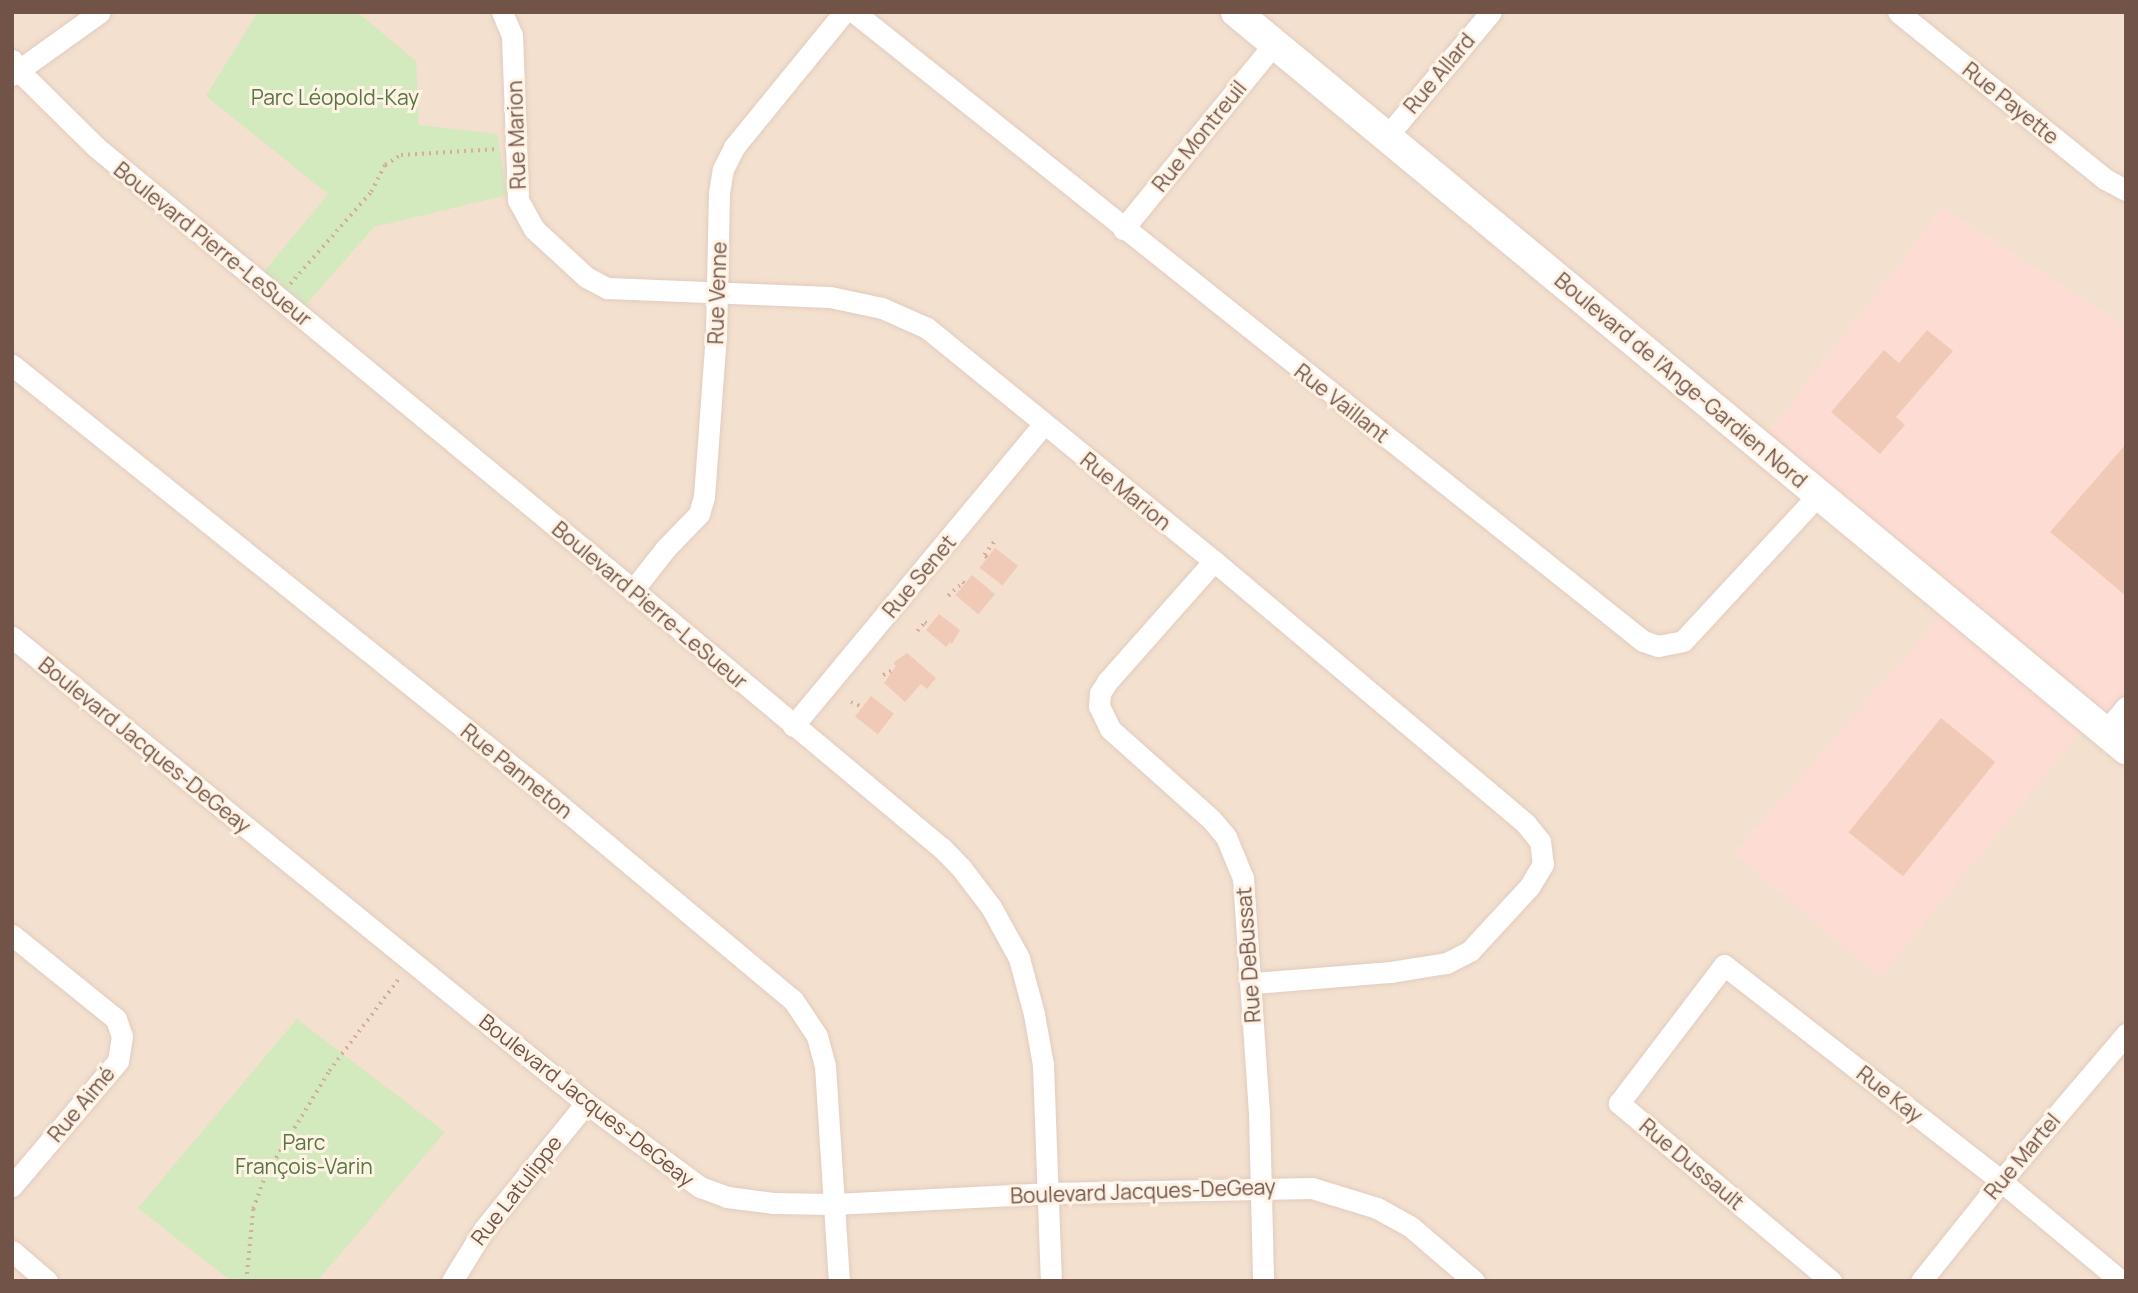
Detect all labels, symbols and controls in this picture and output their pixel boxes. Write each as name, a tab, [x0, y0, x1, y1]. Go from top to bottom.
street label: Rue Allard	[1398, 28, 1480, 118]
street label: Rue Payette	[1958, 57, 2064, 149]
street label: Rue Montreuil	[1147, 76, 1251, 196]
street label: Rue Marion	[502, 80, 530, 190]
park label: Parc Léopold-Kay	[251, 84, 419, 110]
street label: Boulevard Pierre-LeSueur	[109, 157, 317, 331]
street label: Rue Venne	[703, 241, 731, 345]
street label: Boulevard de l'Ange-Gardien Nord	[1550, 267, 1812, 493]
street label: Rue Vaillant	[1290, 358, 1394, 448]
street label: Rue Marion	[1076, 447, 1176, 535]
street label: Boulevard Pierre-LeSueur	[547, 516, 753, 694]
street label: Rue Senet	[877, 530, 961, 622]
street label: Boulevard Jacques-DeGeay	[34, 652, 256, 838]
street label: Rue Panneton	[456, 718, 578, 824]
street label: Rue DeBussat	[1231, 886, 1265, 1024]
street label: Boulevard Jacques-DeGeay	[475, 1008, 699, 1192]
street label: Rue Kay	[1852, 1060, 1928, 1128]
street label: Rue Aimé	[42, 1061, 120, 1147]
street label: Rue Martel	[1979, 1108, 2065, 1204]
street label: Rue Dussault	[1635, 1113, 1749, 1215]
park label: Parc François-Varin	[235, 1129, 373, 1179]
street label: Rue Latulippe	[465, 1130, 567, 1250]
street label: Boulevard Jacques-DeGeay	[1010, 1174, 1276, 1208]

